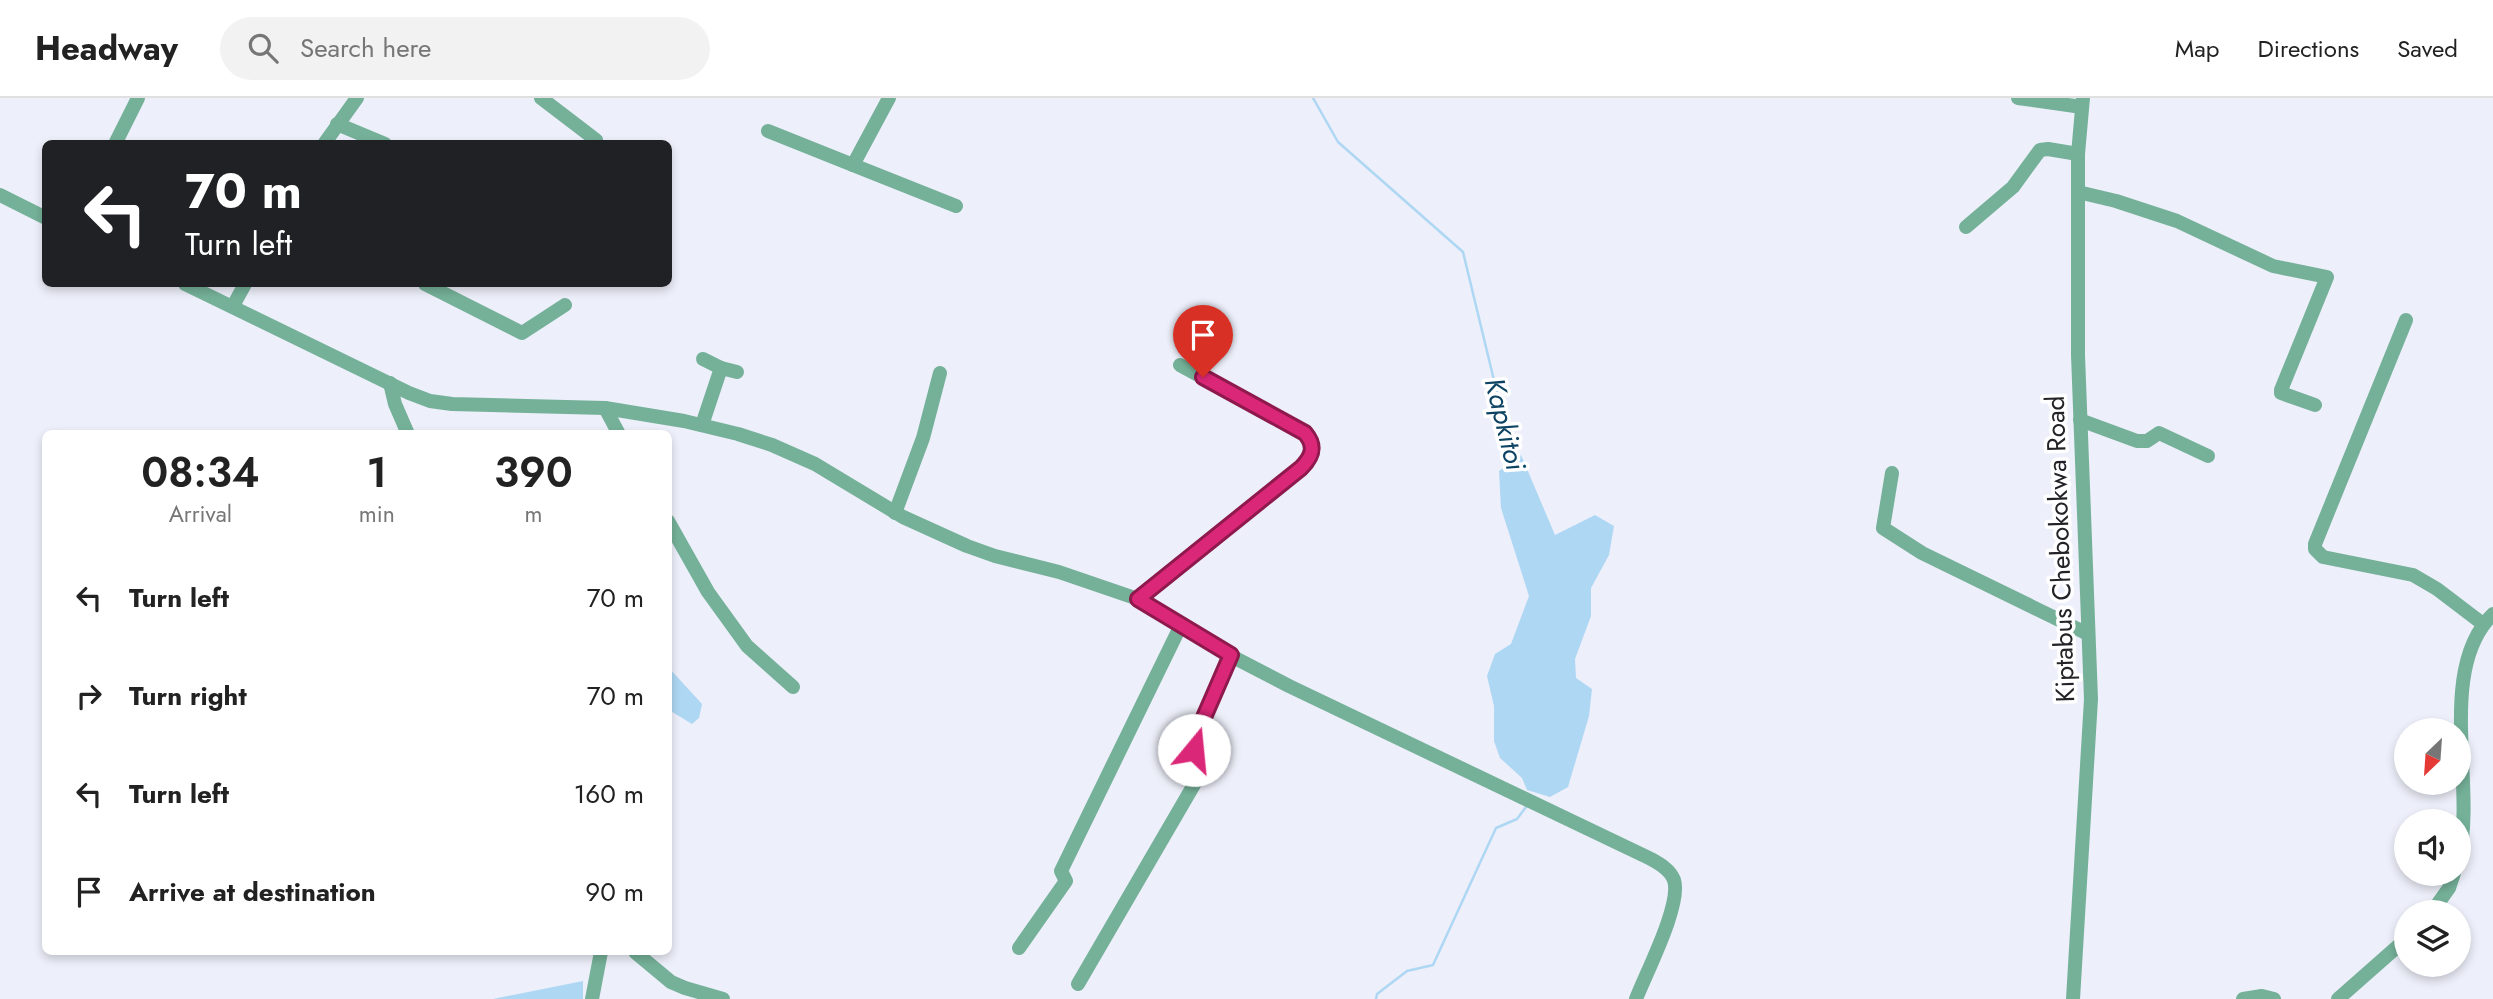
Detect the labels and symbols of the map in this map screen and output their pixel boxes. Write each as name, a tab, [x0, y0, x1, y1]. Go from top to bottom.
pin	[1173, 305, 1233, 377]
water label: Kapkitoi	[1474, 374, 1536, 475]
street label: Kiptabus Chebokokwa Road	[2036, 395, 2084, 703]
position arrow	[1157, 713, 1231, 787]
north arrow	[2394, 718, 2471, 794]

